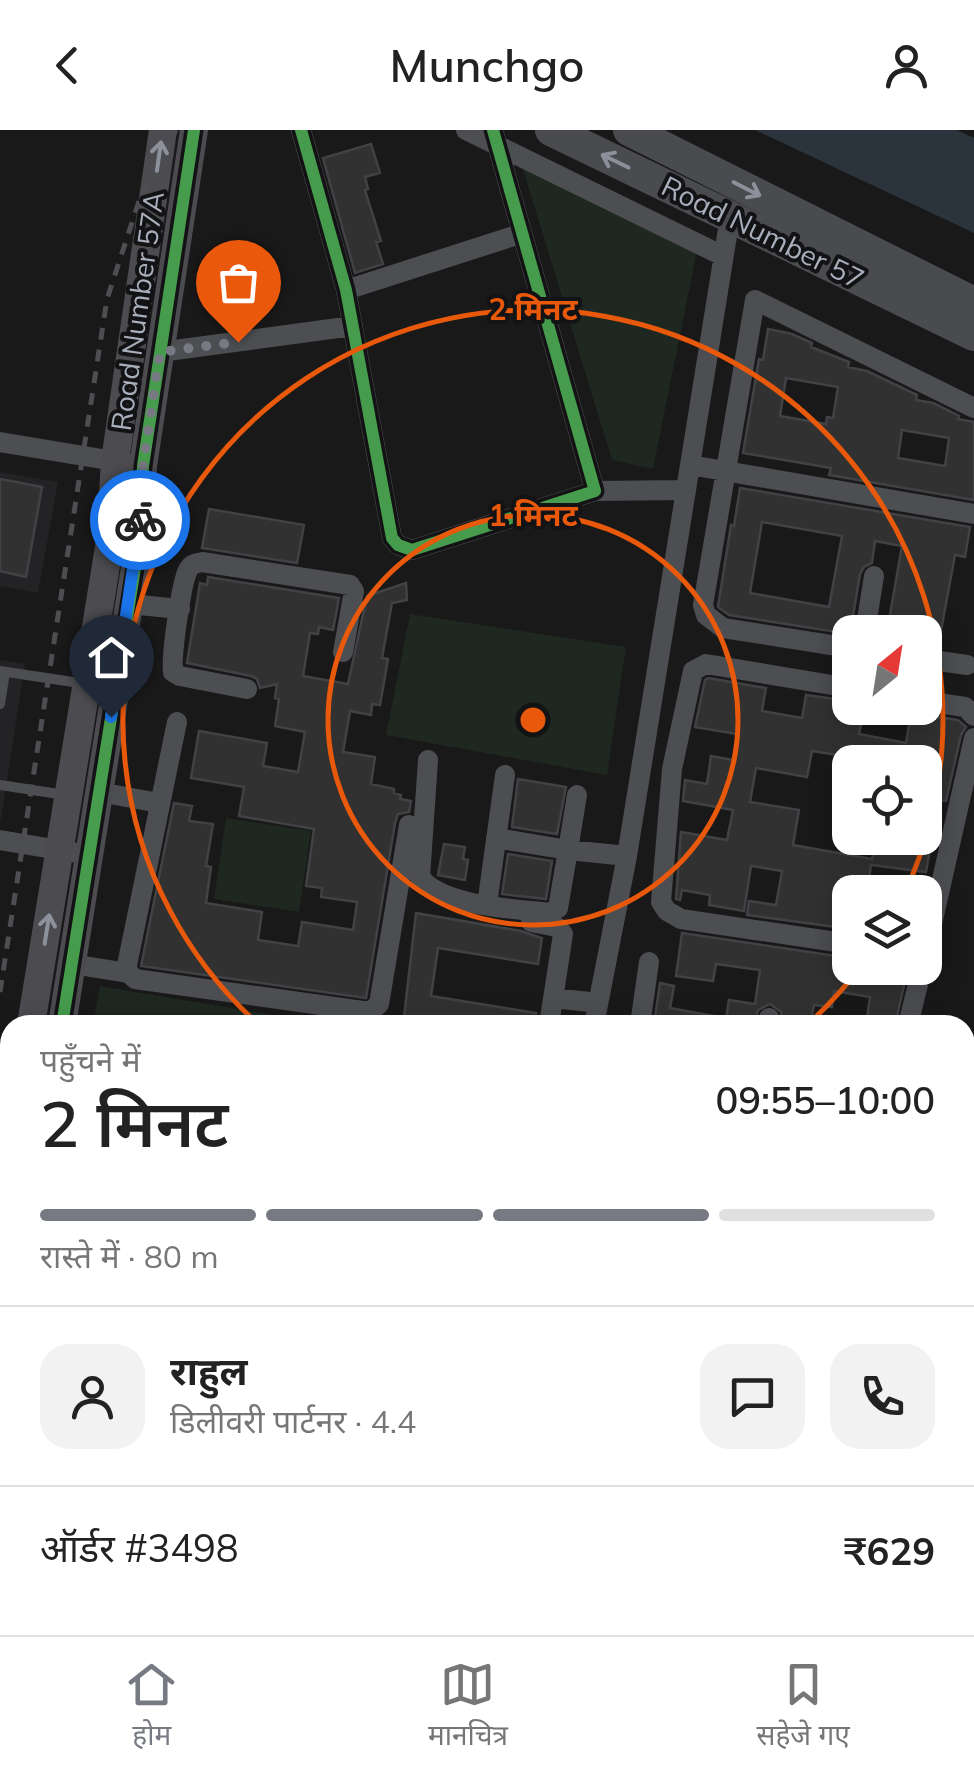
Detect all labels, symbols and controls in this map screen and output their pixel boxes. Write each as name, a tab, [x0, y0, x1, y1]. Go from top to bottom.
text: Munchgo	[390, 37, 584, 93]
icon: back	[40, 38, 95, 93]
icon: person	[879, 38, 934, 93]
one-way arrow	[151, 141, 169, 173]
one-way arrow	[601, 151, 630, 170]
street label: Road Number 57	[656, 168, 870, 296]
one-way arrow	[732, 180, 762, 199]
street label: Road Number 57A	[103, 189, 171, 433]
pin	[196, 240, 281, 343]
icon: bag	[211, 255, 266, 310]
text: 2 मिनट	[488, 290, 578, 328]
courier	[90, 470, 190, 570]
icon: bike	[113, 493, 168, 548]
text: 1 मिनट	[488, 496, 578, 534]
pin	[69, 615, 154, 718]
north arrow	[832, 615, 942, 725]
map controls	[832, 615, 942, 985]
icon: home	[84, 630, 139, 685]
centre of rings	[515, 702, 551, 738]
button: locate	[832, 745, 942, 855]
button: layers	[832, 875, 942, 985]
one-way arrow	[38, 913, 57, 945]
text: पहुँचने में	[40, 1040, 141, 1080]
text: 09:55–10:00	[715, 1076, 935, 1124]
text: 2 मिनट	[40, 1082, 228, 1163]
text: रास्ते में · 80 m	[40, 1236, 219, 1276]
button: person	[40, 1344, 145, 1449]
button: chat	[700, 1344, 805, 1449]
button: phone	[830, 1344, 935, 1449]
text: राहुल	[170, 1347, 247, 1395]
text: डिलीवरी पार्टनर · 4.4	[170, 1401, 416, 1441]
text: ऑर्डर #3498	[40, 1524, 239, 1572]
text: ₹629	[844, 1527, 935, 1575]
tab: होम	[124, 1657, 179, 1756]
tab: मानचित्र	[428, 1657, 508, 1756]
tab: सहेजे गए	[757, 1657, 850, 1756]

